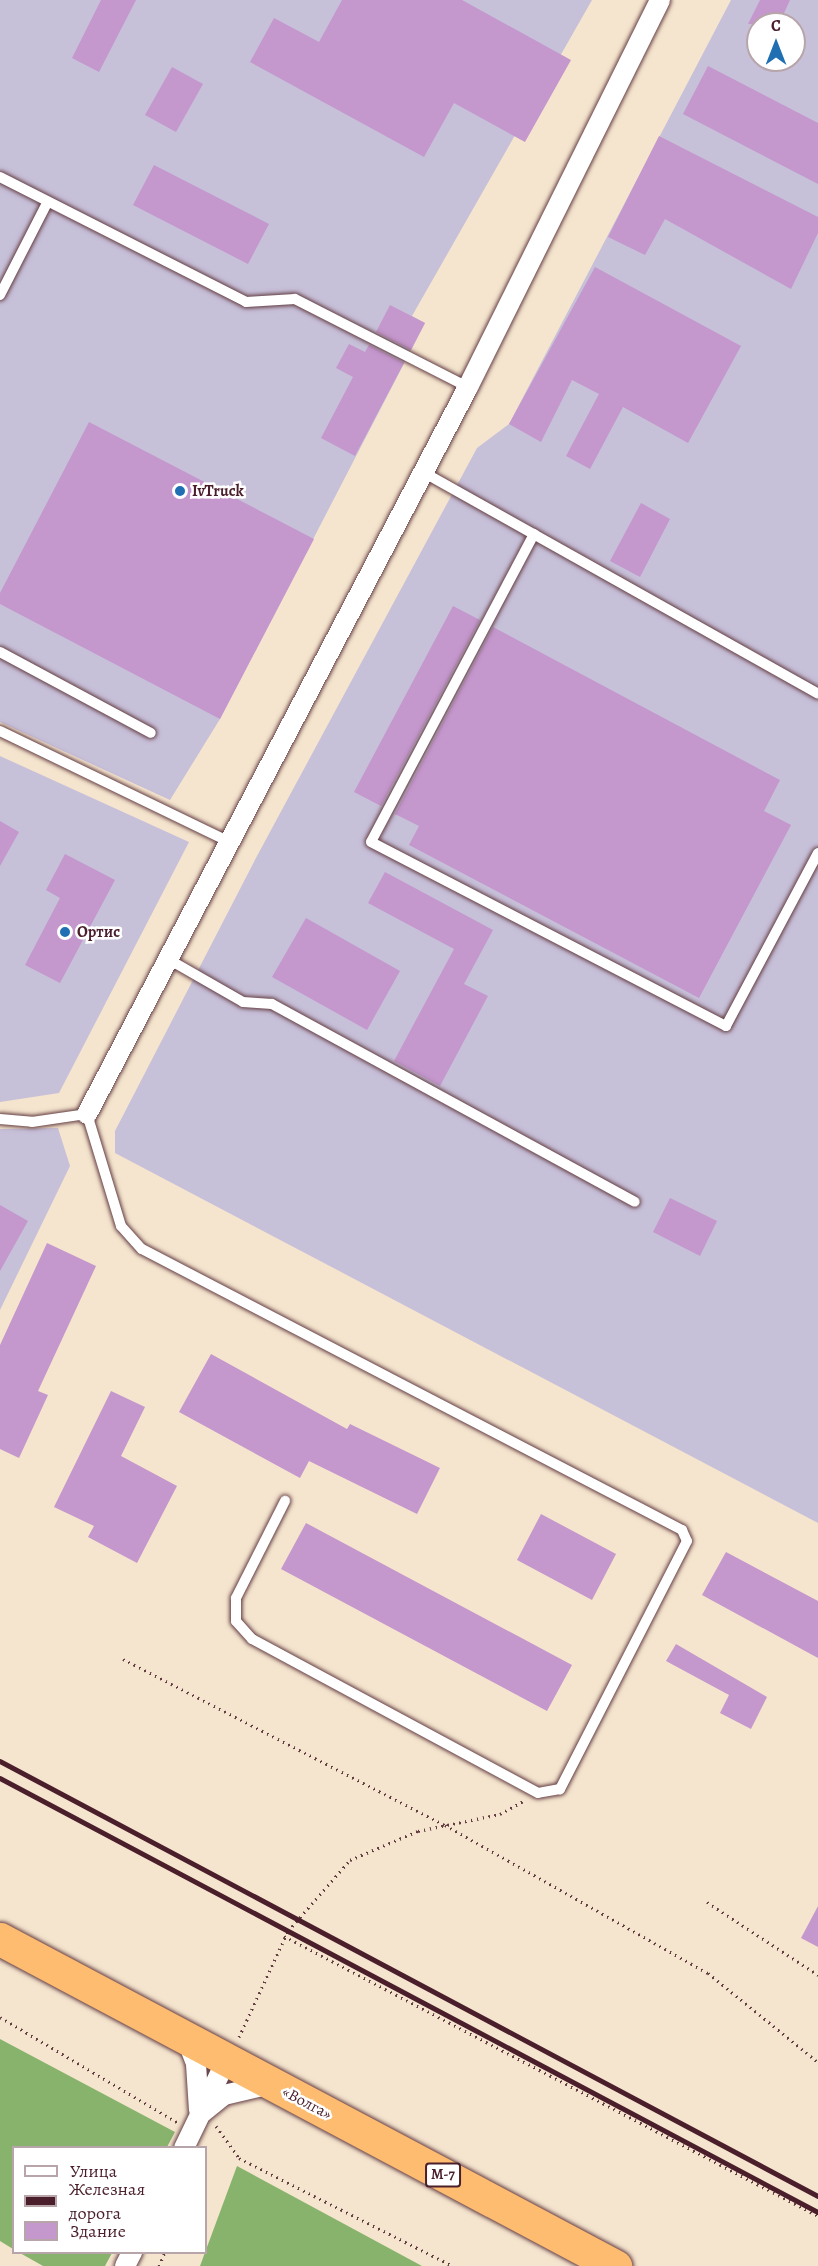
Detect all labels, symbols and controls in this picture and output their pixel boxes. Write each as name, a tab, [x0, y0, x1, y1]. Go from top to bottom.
north arrow	[746, 12, 806, 72]
text: С	[771, 15, 781, 37]
place label: IvTruck	[192, 481, 244, 501]
marker: IvTruck	[173, 484, 187, 498]
place label: Ортис	[77, 922, 120, 942]
marker: Ортис	[58, 925, 72, 939]
street label: «Волга»	[279, 2082, 335, 2124]
legend	[12, 2146, 207, 2254]
text: Улица	[70, 2159, 117, 2183]
road number: М-7	[425, 2163, 461, 2187]
text: Железная дорога	[69, 2177, 145, 2225]
text: Здание	[70, 2219, 126, 2243]

